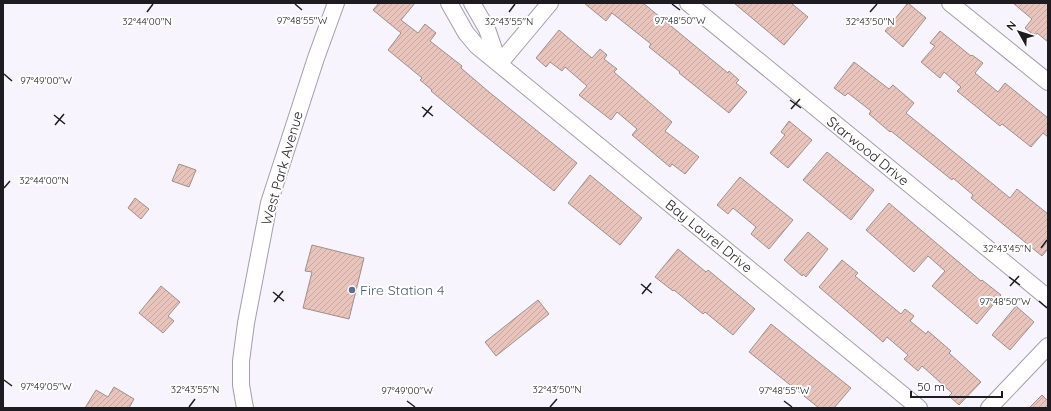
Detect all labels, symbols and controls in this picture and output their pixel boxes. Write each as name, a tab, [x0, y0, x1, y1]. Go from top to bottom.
north arrow	[999, 12, 1039, 52]
text: 97°48'55"W	[277, 14, 328, 27]
text: 97°48'50"W	[654, 14, 706, 27]
text: 32°44'00"N	[122, 15, 172, 28]
text: 32°43'55"N	[485, 15, 533, 28]
text: 32°43'50"N	[845, 15, 895, 28]
text: N	[1003, 18, 1019, 33]
text: 97°49'00"W	[20, 74, 72, 87]
street label: West Park Avenue	[257, 109, 307, 227]
street label: Starwood Drive	[823, 112, 913, 190]
text: 32°44'00"N	[19, 174, 69, 187]
street label: Bay Laurel Drive	[662, 195, 756, 277]
text: 32°43'45"N	[983, 242, 1031, 255]
place label: Fire Station 4	[360, 281, 444, 299]
marker: Fire Station 4	[347, 285, 357, 295]
text: 97°48'50"W	[979, 295, 1031, 308]
scale bar	[911, 373, 1002, 399]
text: 50 m	[917, 379, 945, 394]
text: 97°49'05"W	[20, 380, 72, 393]
text: 32°43'55"N	[171, 383, 219, 396]
text: 32°43'50"N	[532, 383, 582, 396]
text: 97°49'00"W	[381, 384, 433, 397]
text: 97°48'55"W	[759, 384, 810, 397]

